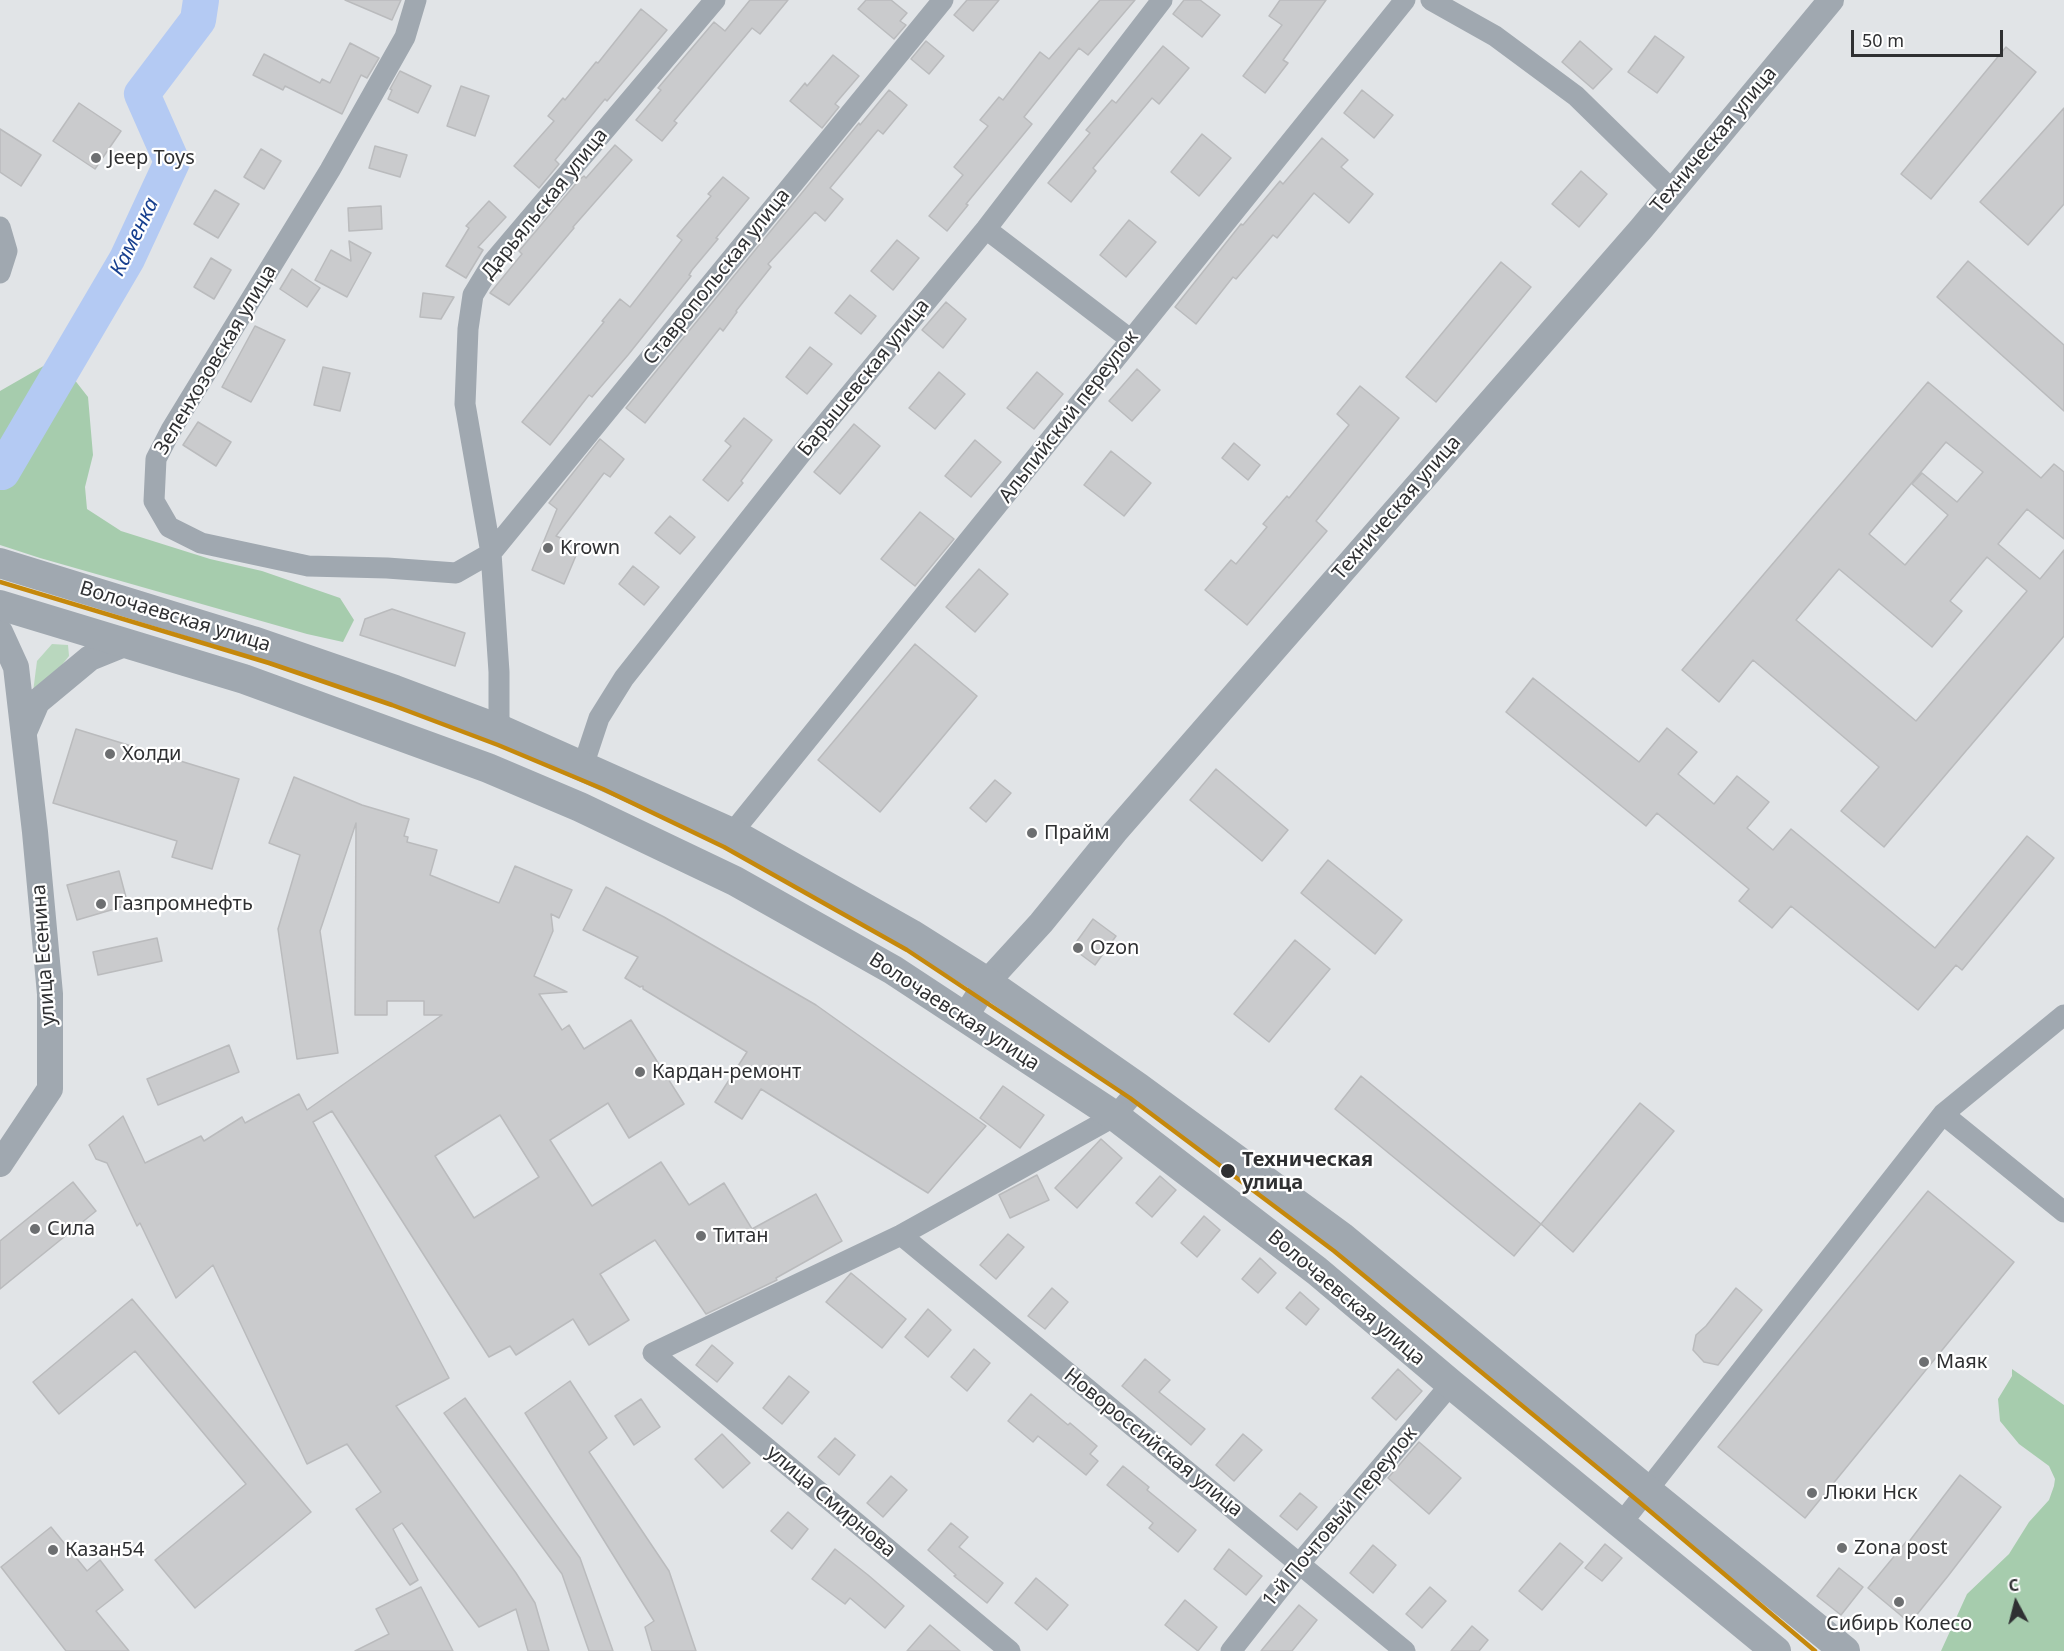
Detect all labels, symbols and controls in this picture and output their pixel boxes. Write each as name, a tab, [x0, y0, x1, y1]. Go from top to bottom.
scale bar	[1854, 18, 2006, 56]
text: 50 m	[1862, 28, 1904, 52]
street label: Техническая улица	[1646, 62, 1782, 218]
street label: Дарьяльская улица	[477, 124, 613, 284]
place label: Jeep Toys	[108, 146, 195, 170]
marker: Jeep Toys	[89, 151, 103, 165]
street label: Ставропольская улица	[639, 184, 795, 370]
water label: Каменка	[105, 194, 165, 280]
street label: Зеленхозовская улица	[150, 261, 282, 459]
street label: Барышевская улица	[793, 294, 935, 462]
street label: Альпийский переулок	[994, 326, 1144, 508]
street label: Техническая улица	[1328, 431, 1466, 585]
place label: Krown	[560, 536, 620, 560]
marker: Krown	[541, 541, 555, 555]
street label: Волочаевская улица	[77, 577, 273, 657]
place label: Холди	[122, 742, 182, 766]
marker: Холди	[103, 747, 117, 761]
place label: Прайм	[1044, 821, 1110, 845]
marker: Прайм	[1025, 826, 1039, 840]
street label: улица Есенина	[27, 883, 61, 1027]
place label: Газпромнефть	[113, 892, 253, 916]
marker: Газпромнефть	[94, 897, 108, 911]
place label: Ozon	[1090, 936, 1139, 960]
marker: Ozon	[1071, 941, 1085, 955]
street label: Волочаевская улица	[864, 948, 1044, 1076]
place label: Кардан-ремонт	[652, 1060, 801, 1084]
marker: Кардан-ремонт	[633, 1065, 647, 1079]
place label: Техническая улица	[1242, 1148, 1373, 1195]
marker: Техническая улица	[1219, 1162, 1237, 1180]
place label: Сила	[47, 1217, 95, 1241]
marker: Сила	[28, 1222, 42, 1236]
place label: Титан	[713, 1224, 769, 1248]
street label: Волочаевская улица	[1262, 1225, 1430, 1371]
marker: Титан	[694, 1229, 708, 1243]
place label: Маяк	[1936, 1350, 1987, 1374]
marker: Маяк	[1917, 1355, 1931, 1369]
street label: Новороссийская улица	[1059, 1364, 1247, 1522]
street label: 1-й Почтовый переулок	[1258, 1422, 1422, 1612]
street label: улица Смирнова	[762, 1441, 900, 1563]
place label: Люки Нск	[1824, 1481, 1918, 1505]
marker: Люки Нск	[1805, 1486, 1819, 1500]
place label: Zona post	[1854, 1536, 1948, 1560]
place label: Казан54	[65, 1538, 144, 1562]
marker: Zona post	[1835, 1541, 1849, 1555]
marker: Казан54	[46, 1543, 60, 1557]
north arrow	[1986, 1573, 2046, 1633]
text: С	[2007, 1574, 2020, 1597]
marker: Сибирь Колесо	[1892, 1595, 1906, 1609]
place label: Сибирь Колесо	[1826, 1612, 1972, 1636]

